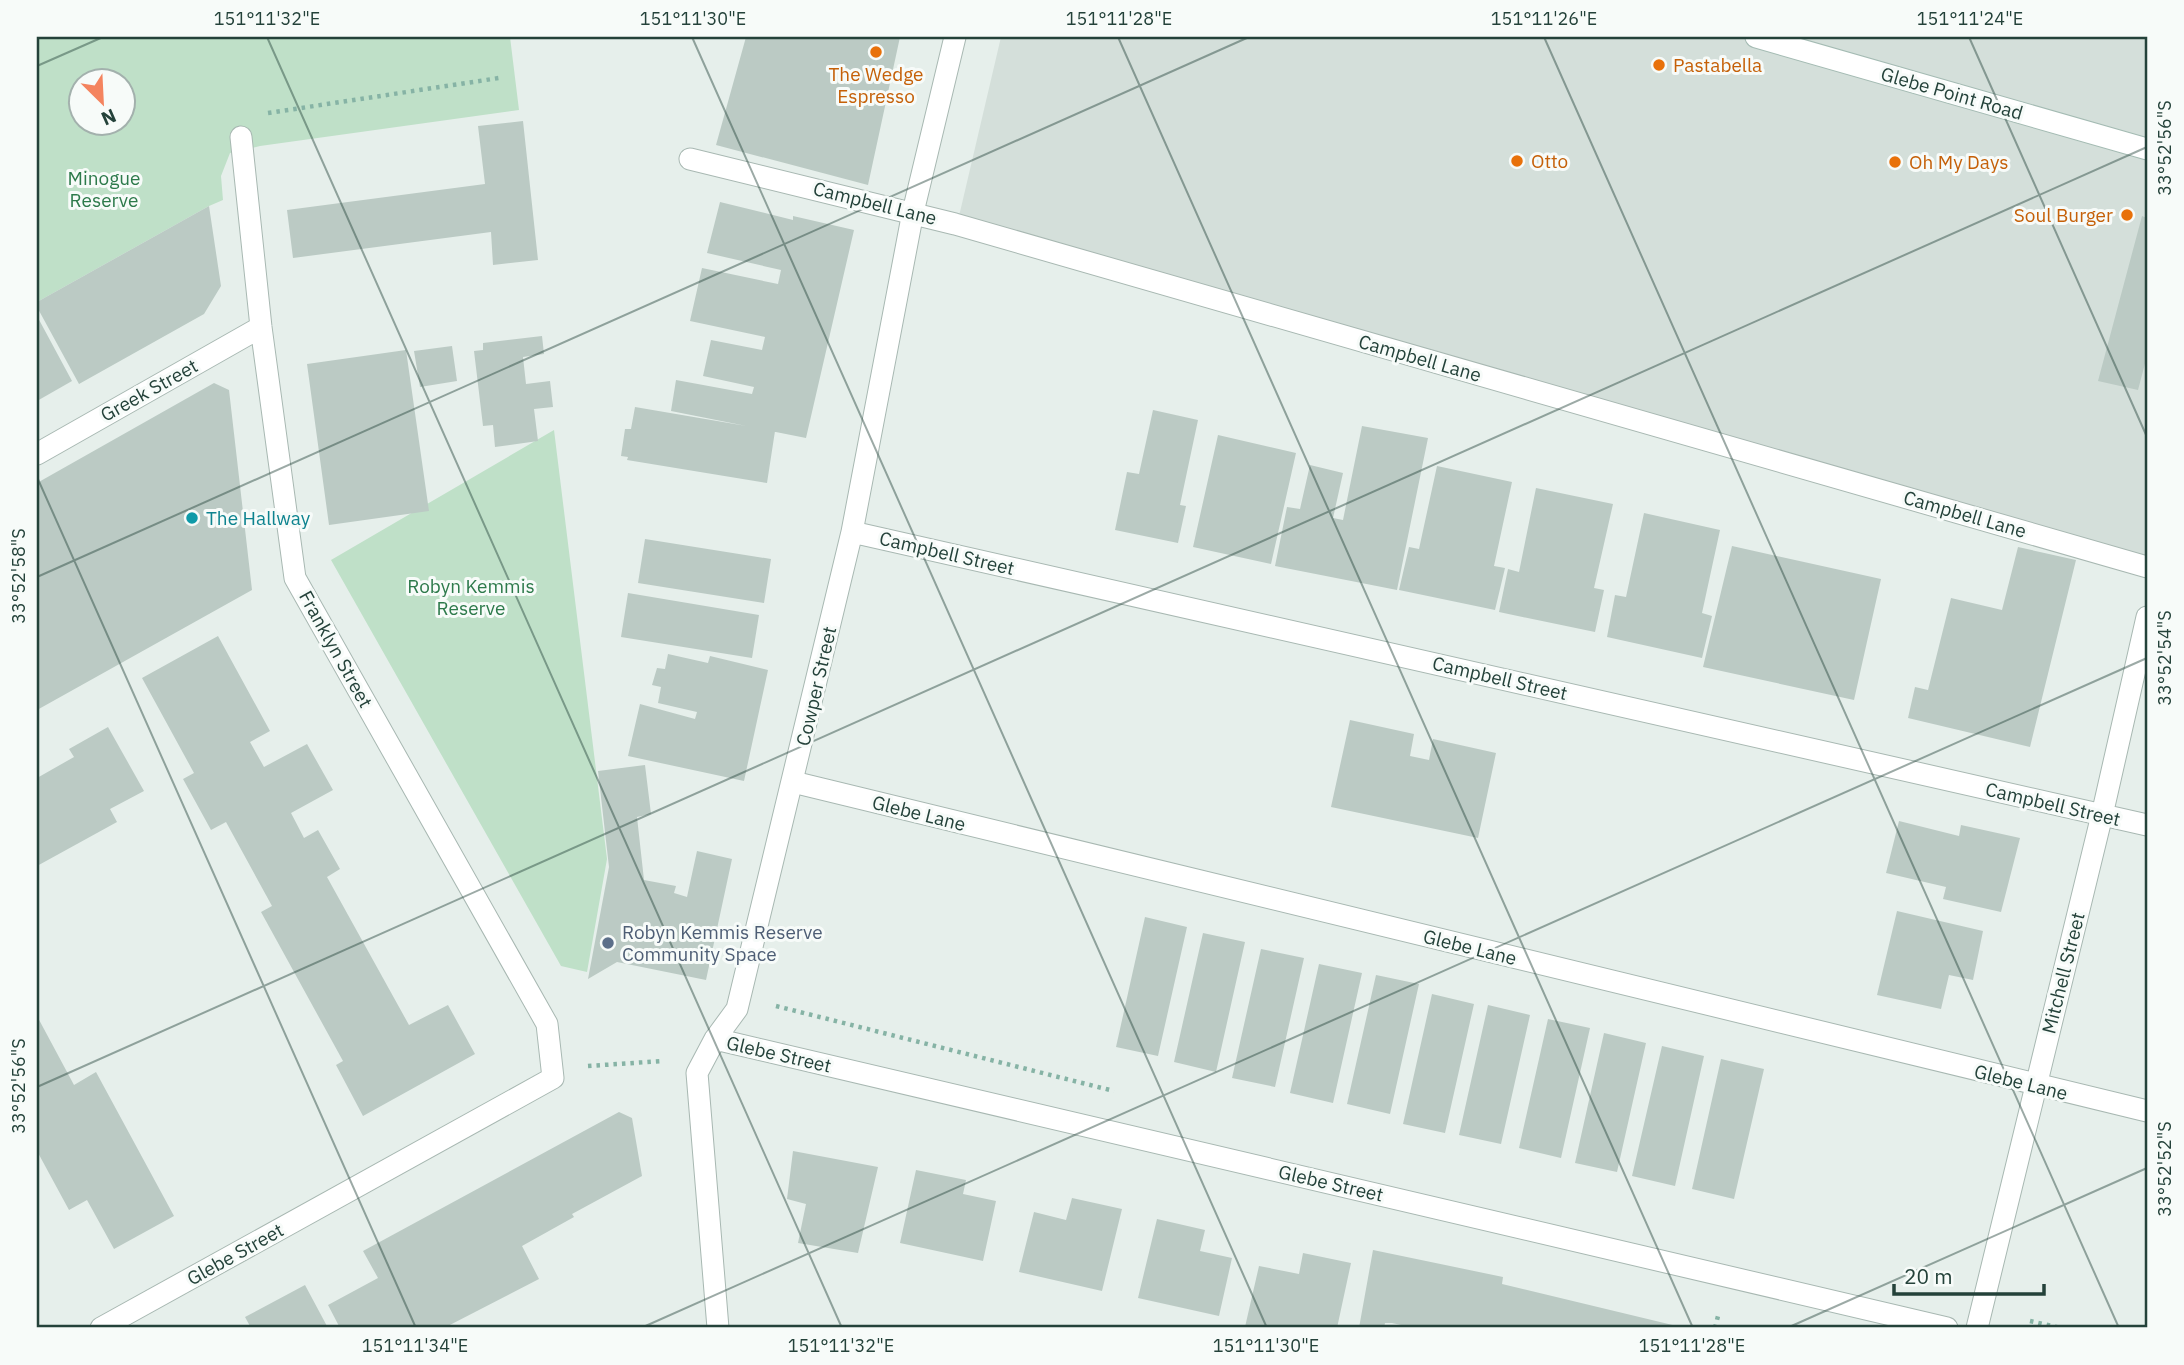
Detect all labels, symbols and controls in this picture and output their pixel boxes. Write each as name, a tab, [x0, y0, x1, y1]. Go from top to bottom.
text: 151°11'32"E	[214, 7, 320, 30]
text: 151°11'30"E	[640, 7, 746, 30]
text: 151°11'28"E	[1066, 7, 1172, 30]
text: 151°11'26"E	[1491, 7, 1597, 30]
text: 151°11'24"E	[1917, 7, 2023, 30]
marker: The Wedge Espresso	[868, 44, 884, 60]
place label: Pastabella	[1673, 53, 1762, 77]
marker: Pastabella	[1651, 57, 1667, 73]
street label: Glebe Point Road	[1878, 61, 2026, 125]
place label: The Wedge Espresso	[828, 62, 924, 108]
north arrow	[66, 66, 136, 136]
text: 33°52'56"S	[2153, 100, 2176, 196]
text: N	[98, 104, 120, 131]
place label: Otto	[1531, 149, 1568, 173]
place label: Oh My Days	[1909, 150, 2009, 174]
marker: Otto	[1509, 153, 1525, 169]
marker: Oh My Days	[1887, 154, 1903, 170]
park label: Minogue Reserve	[68, 166, 140, 212]
street label: Campbell Lane	[811, 176, 939, 230]
place label: Soul Burger	[2014, 203, 2113, 227]
marker: Soul Burger	[2119, 207, 2135, 223]
street label: Campbell Lane	[1356, 329, 1484, 387]
street label: Greek Street	[96, 353, 202, 427]
street label: Campbell Lane	[1901, 485, 2029, 543]
place label: The Hallway	[206, 506, 311, 530]
marker: The Hallway	[184, 510, 200, 526]
street label: Campbell Street	[877, 526, 1017, 580]
text: 33°52'58"S	[7, 528, 30, 624]
park label: Robyn Kemmis Reserve	[407, 574, 535, 620]
street label: Franklyn Street	[294, 586, 378, 712]
text: 33°52'54"S	[2153, 610, 2176, 706]
street label: Cowper Street	[791, 624, 841, 748]
street label: Campbell Street	[1430, 651, 1570, 705]
street label: Campbell Street	[1983, 777, 2123, 831]
street label: Glebe Lane	[870, 790, 968, 836]
street label: Mitchell Street	[2036, 910, 2090, 1036]
place label: Robyn Kemmis Reserve Community Space	[622, 920, 823, 966]
street label: Glebe Lane	[1421, 924, 1519, 970]
marker: Robyn Kemmis Reserve Community Space	[600, 935, 616, 951]
street label: Glebe Street	[724, 1030, 834, 1078]
text: 33°52'56"S	[7, 1038, 30, 1134]
street label: Glebe Lane	[1972, 1059, 2070, 1105]
text: 33°52'52"S	[2153, 1121, 2176, 1217]
street label: Glebe Street	[1276, 1159, 1386, 1207]
street label: Glebe Street	[182, 1218, 288, 1290]
scale bar	[1894, 1253, 2044, 1297]
text: 20 m	[1904, 1262, 1953, 1290]
text: 151°11'34"E	[362, 1334, 468, 1357]
text: 151°11'32"E	[788, 1334, 894, 1357]
text: 151°11'30"E	[1213, 1334, 1319, 1357]
text: 151°11'28"E	[1639, 1334, 1745, 1357]

